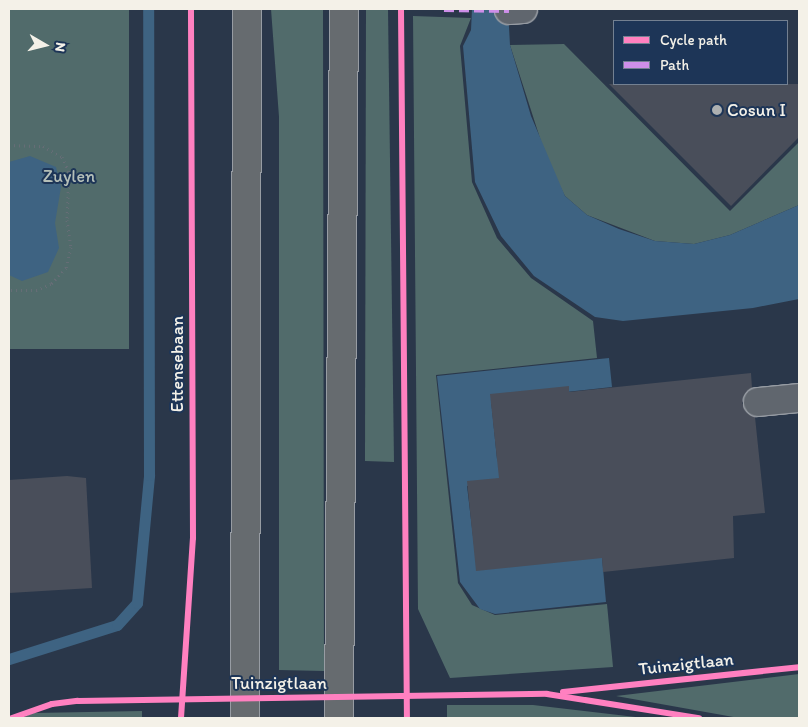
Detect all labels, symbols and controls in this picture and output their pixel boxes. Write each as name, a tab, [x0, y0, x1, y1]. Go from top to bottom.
north arrow	[20, 20, 70, 70]
legend	[613, 20, 788, 85]
text: Cycle path	[660, 31, 727, 49]
text: N	[51, 41, 69, 53]
text: Path	[660, 56, 689, 74]
place label: Cosun I	[727, 99, 786, 121]
marker: Cosun I	[711, 104, 723, 116]
park label: Zuylen	[43, 165, 95, 187]
street label: Ettensebaan	[166, 316, 188, 412]
street label: Tuinzigtlaan	[637, 648, 735, 680]
street label: Tuinzigtlaan	[231, 672, 327, 694]

